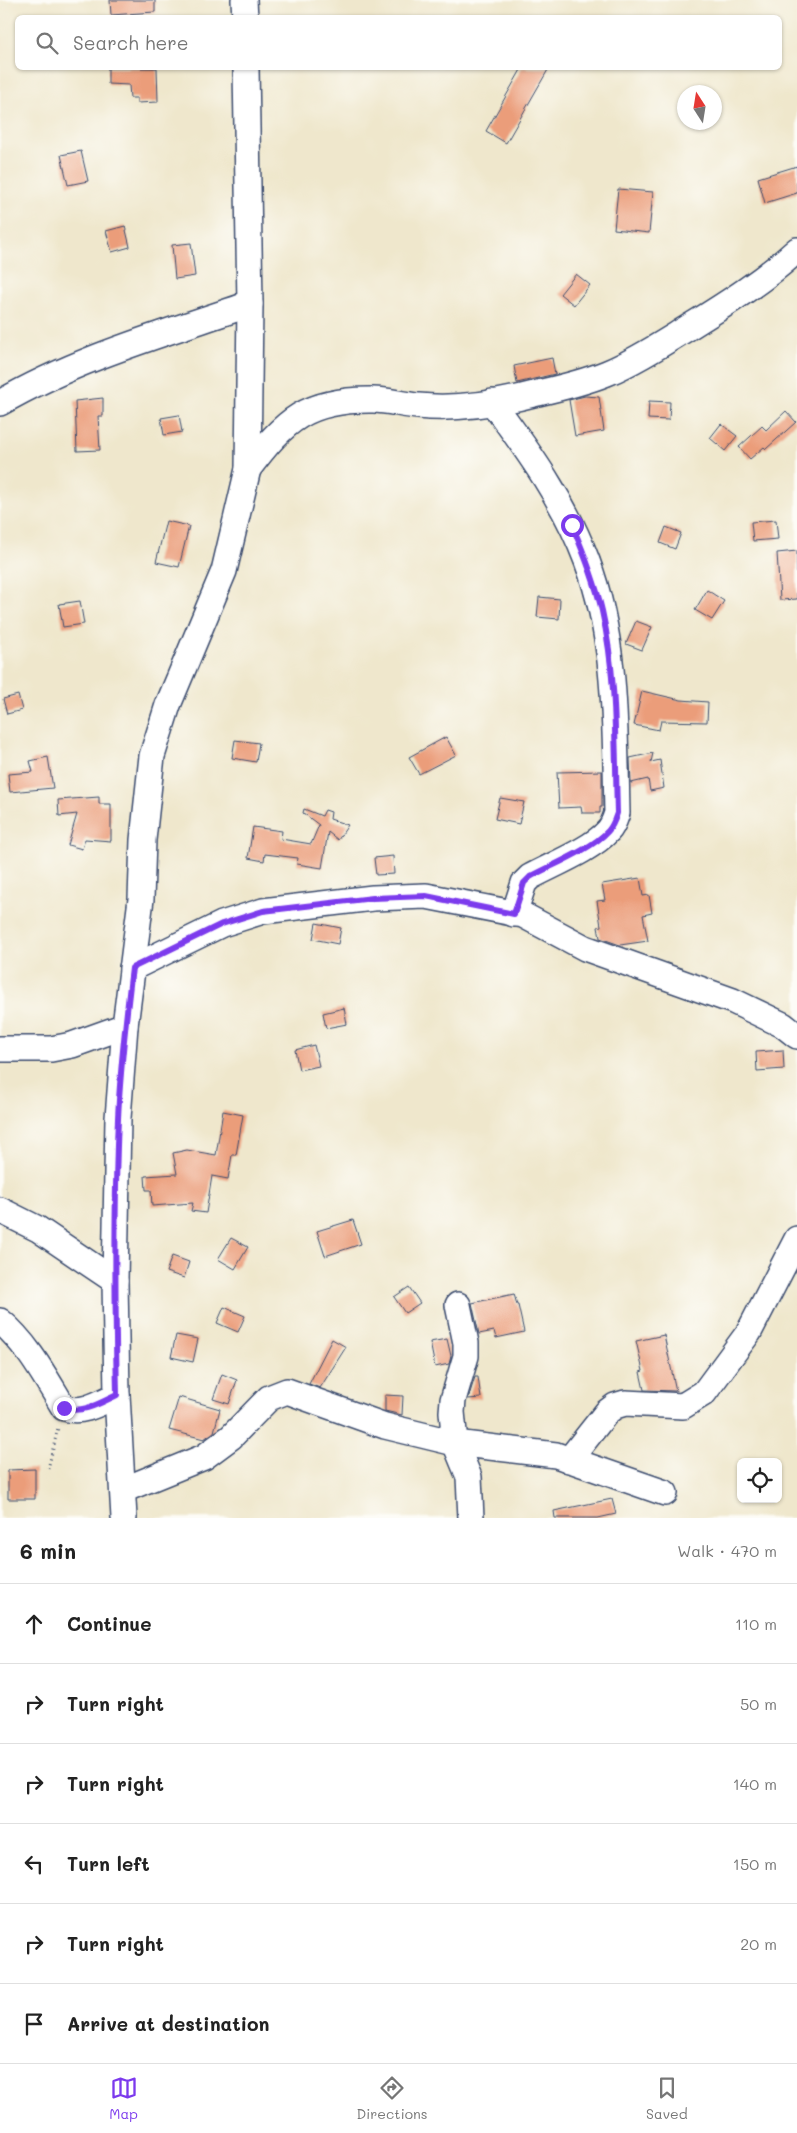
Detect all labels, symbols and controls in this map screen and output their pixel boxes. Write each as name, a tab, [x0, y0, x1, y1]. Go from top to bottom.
search box	[15, 15, 782, 70]
icon: search	[33, 29, 61, 57]
text: Search here	[73, 30, 189, 55]
north arrow	[677, 85, 722, 130]
route start	[561, 514, 584, 537]
route end	[53, 1397, 76, 1420]
map controls	[737, 1458, 782, 1503]
button: locate	[737, 1458, 782, 1503]
text: 6 min	[20, 1537, 76, 1564]
text: Walk · 470 m	[677, 1540, 777, 1561]
icon: ahead	[20, 1610, 48, 1638]
text: Continue	[67, 1611, 152, 1636]
text: 110 m	[735, 1613, 777, 1634]
icon: right	[20, 1690, 48, 1718]
text: Turn right	[67, 1691, 164, 1716]
text: 50 m	[740, 1693, 777, 1714]
icon: right	[20, 1770, 48, 1798]
text: Turn right	[67, 1771, 164, 1796]
text: 140 m	[733, 1773, 777, 1794]
icon: left	[20, 1850, 48, 1878]
text: Turn left	[67, 1851, 150, 1876]
text: 150 m	[733, 1853, 777, 1874]
icon: right	[20, 1930, 48, 1958]
text: Turn right	[67, 1931, 164, 1956]
text: 20 m	[740, 1933, 777, 1954]
icon: arrive	[20, 2010, 48, 2038]
text: Arrive at destination	[67, 2011, 270, 2036]
tab: Map	[109, 2074, 138, 2123]
tab: Directions	[356, 2074, 428, 2123]
tab: Saved	[646, 2074, 688, 2123]

